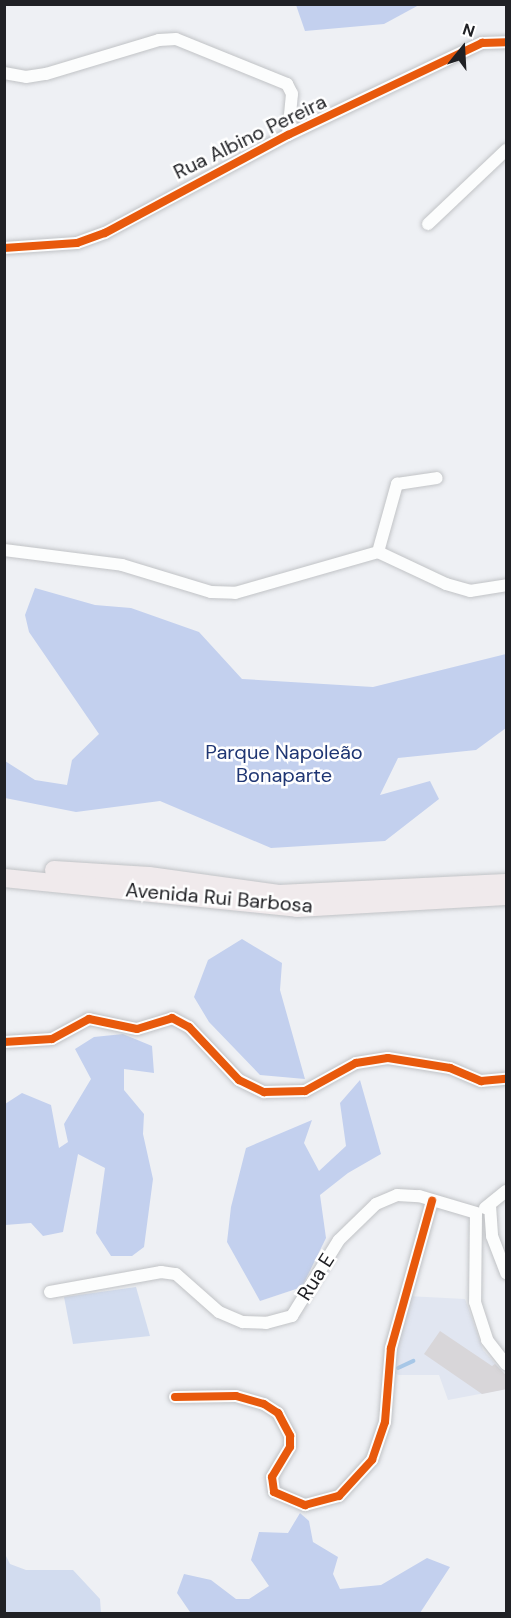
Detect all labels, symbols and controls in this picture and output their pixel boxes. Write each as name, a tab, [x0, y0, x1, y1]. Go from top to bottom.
north arrow	[433, 18, 493, 78]
text: N	[460, 19, 478, 42]
street label: Rua Albino Pereira	[170, 90, 330, 184]
park label: Parque Napoleão Bonaparte	[205, 740, 363, 787]
street label: Avenida Rui Barbosa	[124, 878, 314, 918]
street label: Rua E	[292, 1249, 340, 1305]

